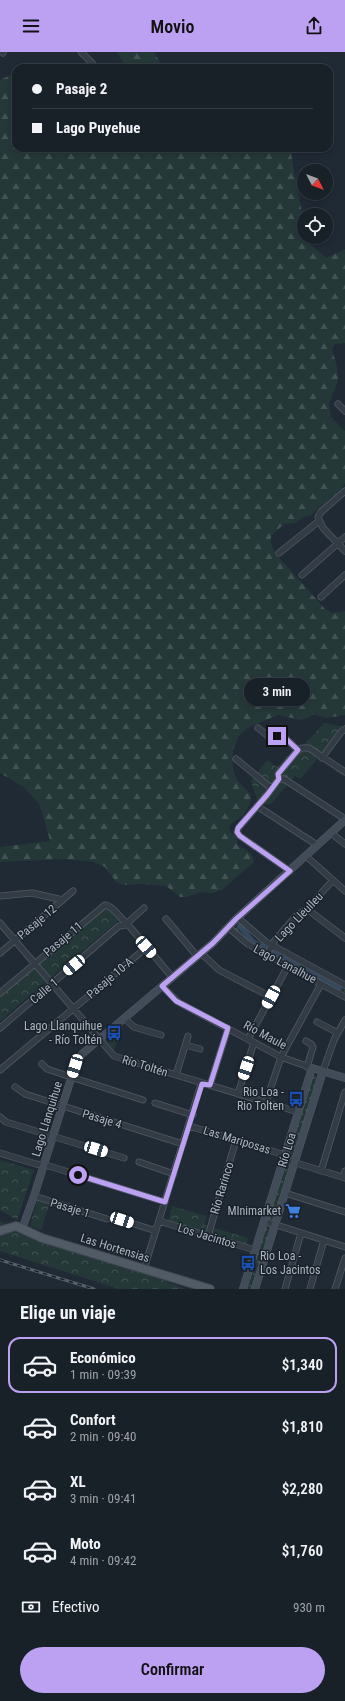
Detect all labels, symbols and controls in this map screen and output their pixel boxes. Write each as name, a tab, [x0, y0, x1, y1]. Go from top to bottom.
icon: menu	[20, 15, 42, 37]
icon: share	[303, 15, 325, 37]
text: Movio	[151, 16, 194, 37]
text: Pasaje 2	[56, 80, 107, 98]
text: Lago Puyehue	[56, 119, 140, 137]
north arrow	[297, 164, 333, 200]
map controls	[297, 164, 333, 244]
button: locate	[297, 208, 333, 244]
callout: 3 min	[244, 678, 310, 706]
text: 3 min	[263, 684, 291, 699]
route end	[268, 727, 286, 745]
street label: Lago Lleulleu	[272, 889, 326, 945]
street label: Pasaje 12	[15, 902, 59, 942]
street label: Pasaje 11	[41, 919, 85, 959]
car	[134, 934, 158, 960]
street label: Lago Lanalhue	[251, 942, 319, 987]
car	[61, 953, 87, 977]
street label: Pasaje 10-A	[84, 954, 136, 1001]
street label: Calle 1	[27, 975, 61, 1007]
car	[260, 984, 282, 1010]
street label: Río Maule	[241, 1018, 289, 1052]
place label: Lago Llanquihue - Río Toltén	[24, 1019, 102, 1047]
bus stop icon: Lago Llanquihue - Río Toltén	[105, 1024, 123, 1042]
street label: Río Toltén	[120, 1052, 170, 1080]
car	[66, 1053, 84, 1079]
car	[237, 1055, 255, 1081]
street label: Lago Llanquihue	[29, 1079, 65, 1158]
place label: Rio Loa - Rio Tolten	[237, 1085, 284, 1113]
bus stop icon: Rio Loa - Rio Tolten	[287, 1090, 305, 1108]
street label: Pasaje 4	[81, 1106, 124, 1132]
street label: Las Mariposas	[202, 1123, 272, 1157]
street label: Río Loa	[275, 1131, 299, 1169]
car	[83, 1140, 109, 1158]
street label: Río Rarinco	[207, 1160, 237, 1216]
route start	[69, 1166, 87, 1184]
street label: Pasaje 1	[49, 1195, 91, 1221]
supermarket icon: MInimarket	[284, 1202, 302, 1220]
place label: MInimarket	[227, 1204, 281, 1218]
car	[109, 1211, 135, 1229]
street label: Los Jacintos	[176, 1220, 238, 1252]
street label: Las Hortensias	[79, 1231, 151, 1265]
place label: Rio Loa - Los Jacintos	[260, 1249, 321, 1277]
bus stop icon: Rio Loa - Los Jacintos	[239, 1254, 257, 1272]
text: Elige un viaje	[20, 1302, 116, 1323]
icon: car	[22, 1347, 58, 1383]
text: Económico	[70, 1349, 136, 1367]
text: $1,340	[282, 1356, 323, 1374]
text: 1 min · 09:39	[70, 1367, 136, 1382]
icon: car	[22, 1409, 58, 1445]
text: Confort	[70, 1411, 116, 1429]
text: $1,810	[282, 1418, 323, 1436]
text: 2 min · 09:40	[70, 1429, 136, 1444]
icon: car	[22, 1471, 58, 1507]
text: XL	[70, 1473, 86, 1491]
text: $2,280	[282, 1480, 323, 1498]
text: 3 min · 09:41	[70, 1491, 136, 1506]
icon: car	[22, 1533, 58, 1569]
text: Moto	[70, 1535, 101, 1553]
text: $1,760	[282, 1542, 323, 1560]
text: 4 min · 09:42	[70, 1553, 136, 1568]
icon: cash	[20, 1596, 42, 1618]
text: Efectivo	[52, 1598, 100, 1616]
text: 930 m	[293, 1600, 325, 1615]
button: Confirmar	[20, 1647, 325, 1693]

